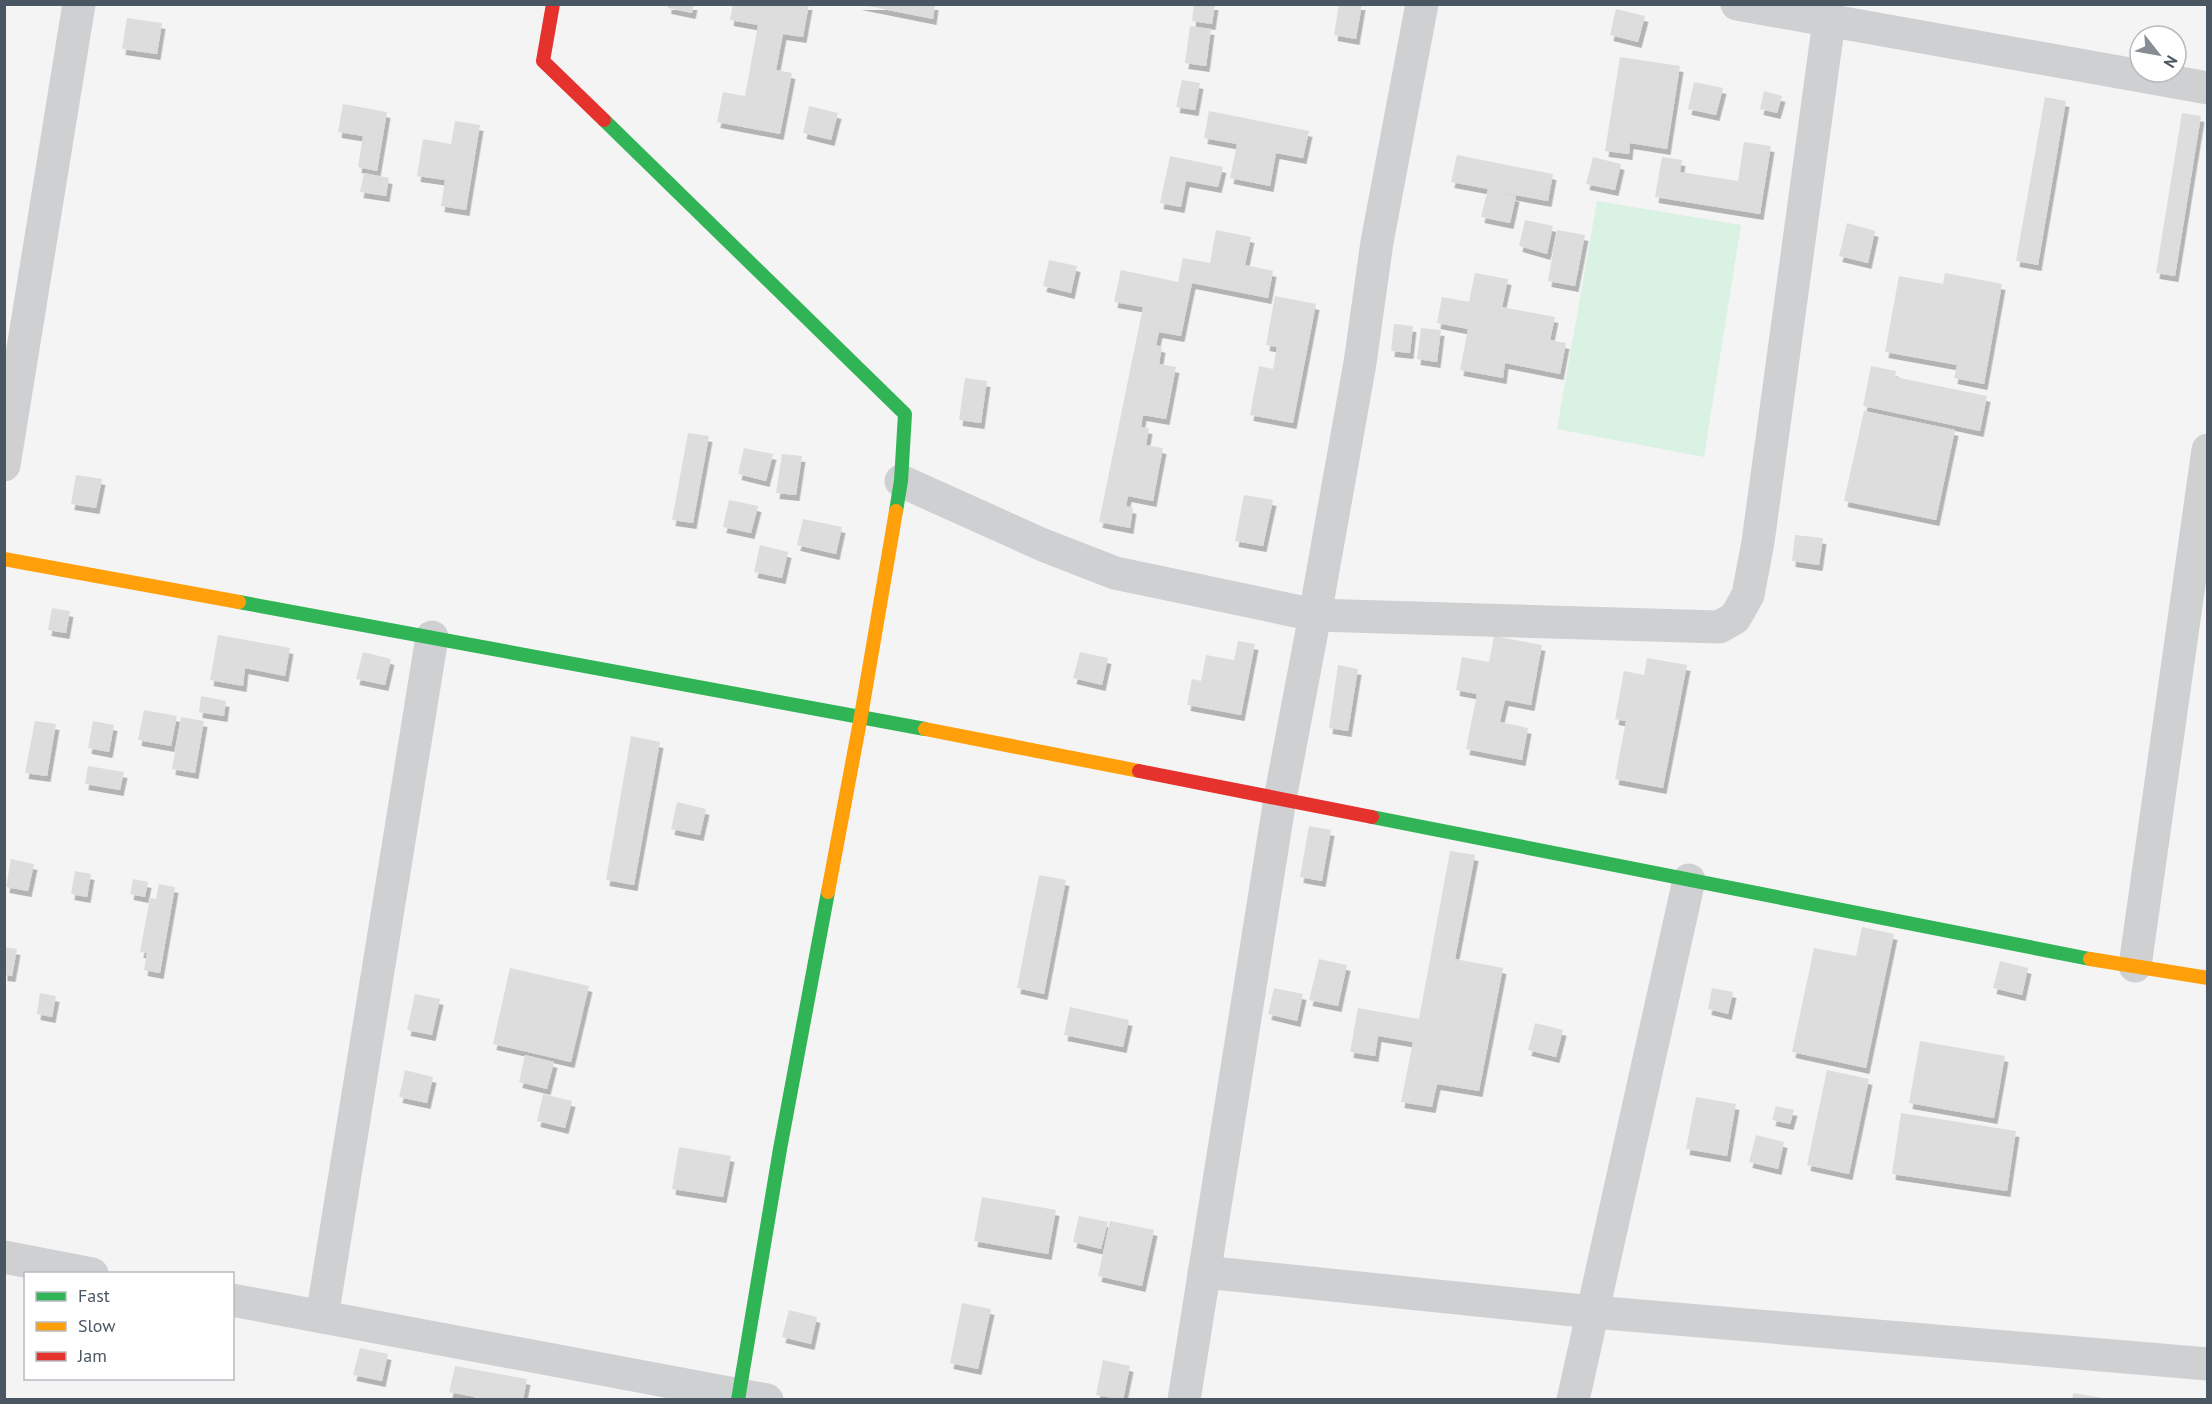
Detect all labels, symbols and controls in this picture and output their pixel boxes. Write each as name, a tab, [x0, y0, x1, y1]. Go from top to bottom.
north arrow	[2128, 24, 2188, 84]
text: N	[2160, 52, 2182, 71]
legend	[24, 1272, 234, 1380]
text: Fast	[78, 1284, 110, 1307]
text: Slow	[78, 1314, 116, 1337]
text: Jam	[77, 1344, 107, 1367]

